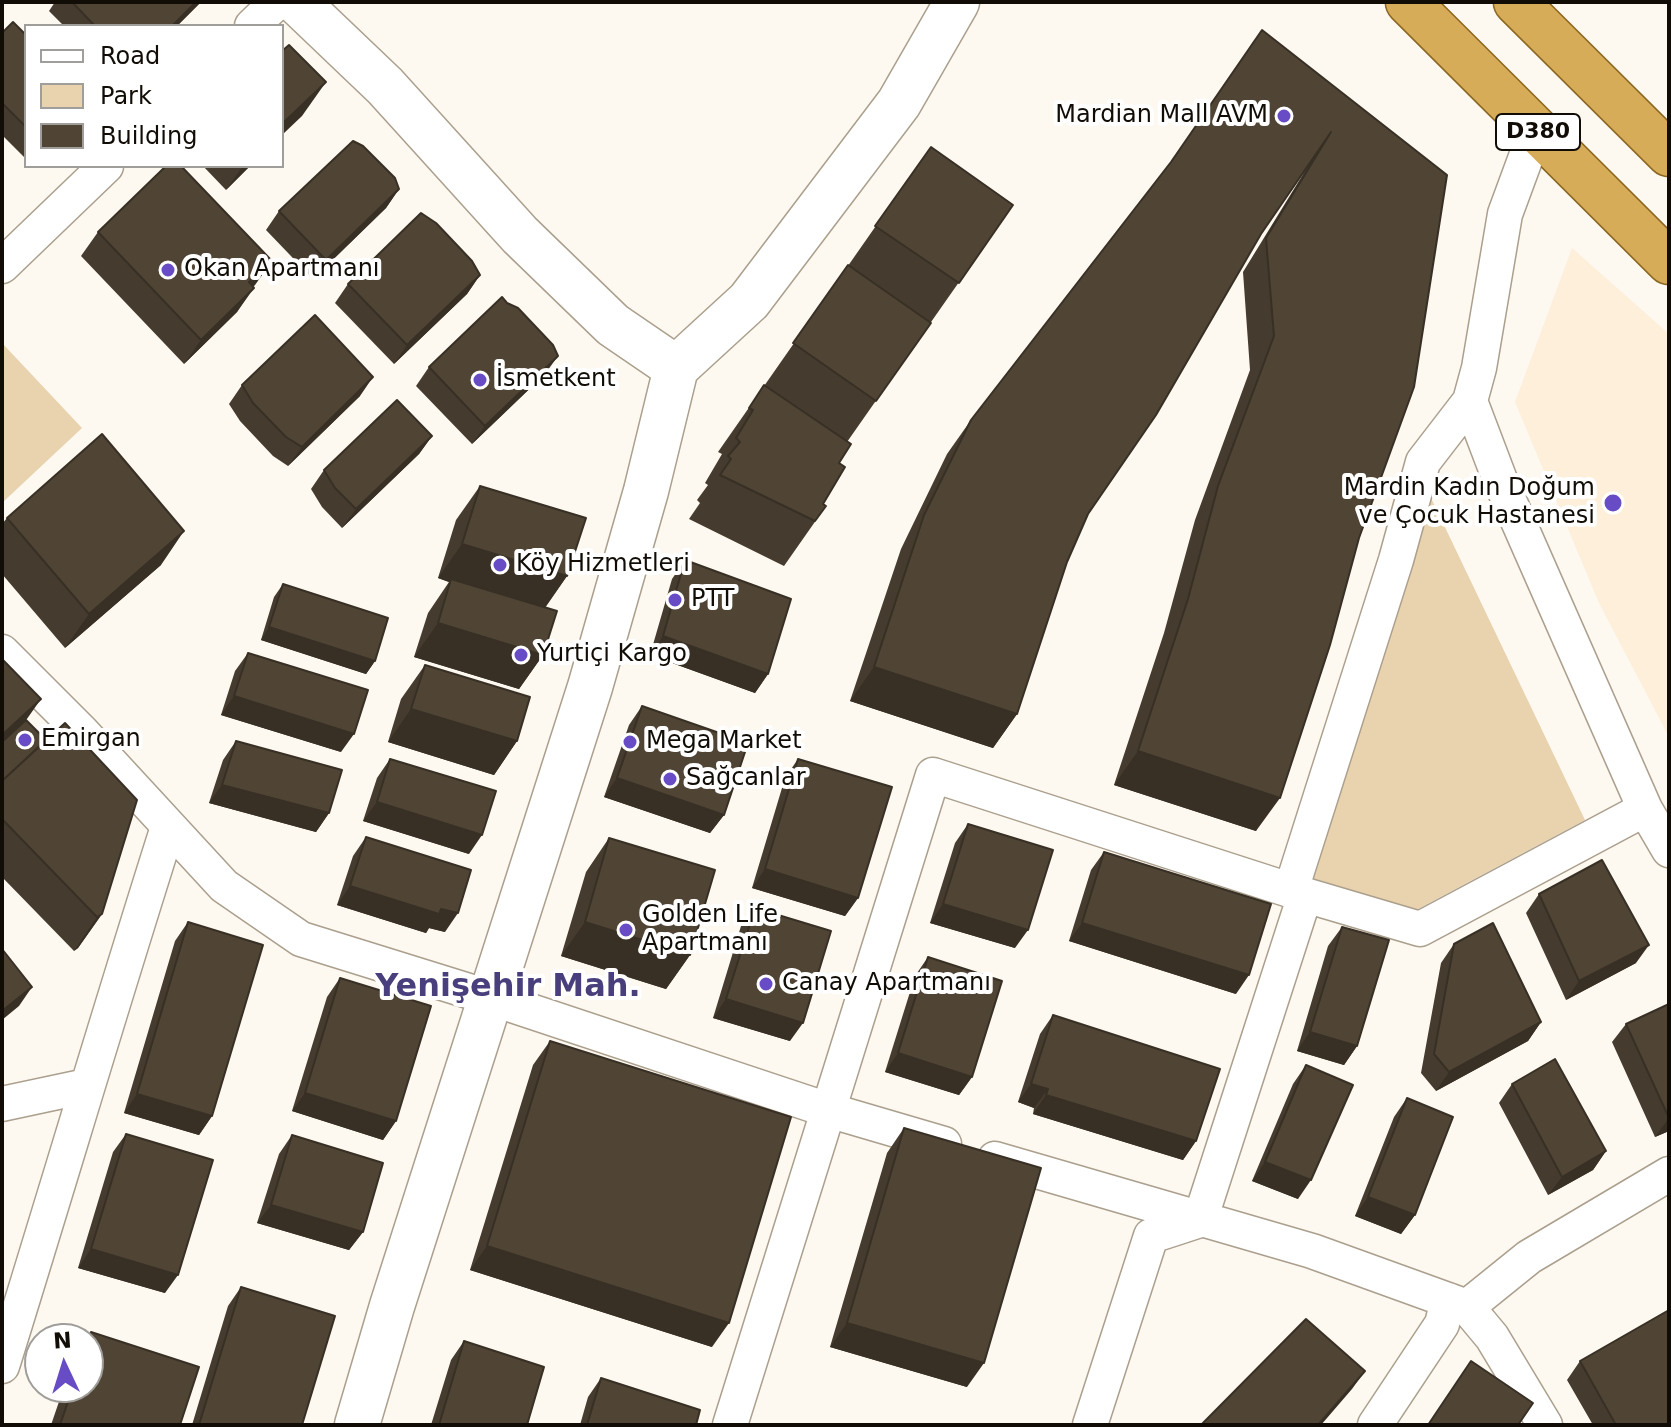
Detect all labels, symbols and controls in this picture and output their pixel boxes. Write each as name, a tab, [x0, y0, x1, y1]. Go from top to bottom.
legend	[24, 24, 284, 168]
text: Road	[100, 42, 160, 70]
text: Park	[100, 82, 152, 110]
place label: Mardian Mall AVM	[1055, 102, 1268, 130]
marker: Mardian Mall AVM	[1275, 107, 1293, 125]
road number: D380	[1496, 114, 1580, 150]
text: Building	[100, 122, 197, 150]
place label: Okan Apartmanı	[184, 256, 380, 284]
marker: Okan Apartmanı	[159, 261, 177, 279]
place label: İsmetkent	[496, 366, 616, 394]
marker: İsmetkent	[471, 371, 489, 389]
place label: Mardin Kadın Doğum ve Çocuk Hastanesi	[1344, 475, 1595, 531]
marker: Mardin Kadın Doğum ve Çocuk Hastanesi	[1602, 492, 1624, 514]
place label: Köy Hizmetleri	[516, 551, 690, 579]
marker: Köy Hizmetleri	[491, 556, 509, 574]
place label: PTT	[691, 586, 734, 614]
marker: PTT	[666, 591, 684, 609]
place label: Yurtiçi Kargo	[537, 641, 687, 669]
marker: Yurtiçi Kargo	[512, 646, 530, 664]
place label: Emirgan	[41, 726, 141, 754]
place label: Mega Market	[646, 728, 802, 756]
marker: Emirgan	[16, 731, 34, 749]
marker: Mega Market	[621, 733, 639, 751]
place label: Sağcanlar	[686, 765, 806, 793]
marker: Sağcanlar	[661, 770, 679, 788]
place label: Golden Life Apartmanı	[642, 902, 778, 958]
marker: Golden Life Apartmanı	[617, 921, 635, 939]
district label: Yenişehir Mah.	[375, 969, 641, 1007]
place label: Canay Apartmanı	[782, 970, 991, 998]
marker: Canay Apartmanı	[757, 975, 775, 993]
north arrow	[24, 1323, 104, 1403]
text: N	[52, 1327, 72, 1354]

